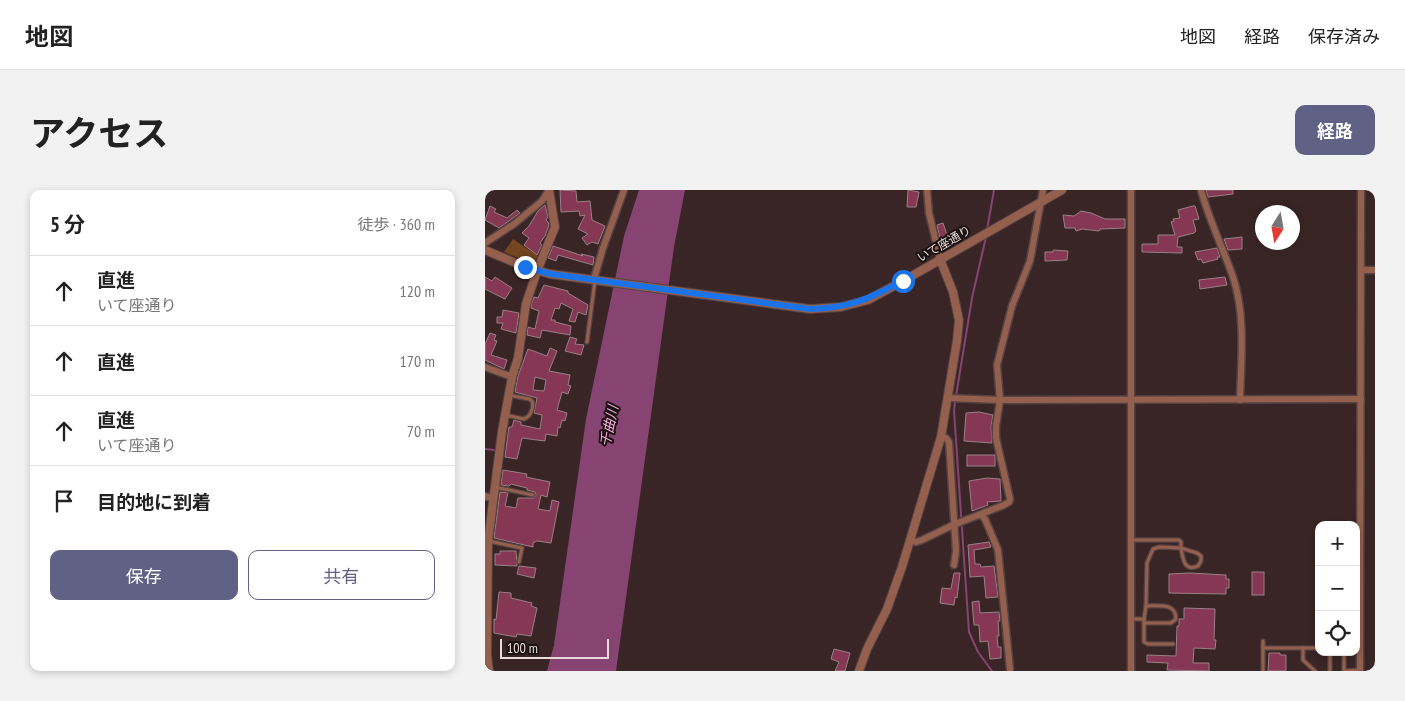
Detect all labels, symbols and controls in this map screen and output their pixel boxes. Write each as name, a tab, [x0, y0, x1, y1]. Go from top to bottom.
text: 地図	[25, 21, 73, 52]
text: 地図	[1180, 25, 1216, 48]
text: 経路	[1244, 25, 1280, 48]
text: 保存済み	[1308, 25, 1380, 48]
button: 経路	[1295, 105, 1375, 155]
text: アクセス	[30, 110, 168, 156]
north arrow	[1255, 205, 1300, 250]
text: 5 分	[50, 211, 85, 238]
text: 徒歩 · 360 m	[357, 214, 435, 234]
street label: いて座通り	[914, 222, 973, 265]
route end	[514, 256, 537, 279]
text: 直進	[97, 268, 135, 292]
route start	[892, 270, 915, 293]
icon: ahead	[50, 277, 78, 305]
text: 120 m	[400, 281, 435, 301]
text: いて座通り	[97, 295, 177, 315]
icon: ahead	[50, 347, 78, 375]
text: 直進	[97, 350, 135, 374]
text: 170 m	[400, 351, 435, 371]
water label: 千曲川	[596, 402, 623, 448]
text: 直進	[97, 408, 135, 432]
icon: ahead	[50, 417, 78, 445]
text: 70 m	[407, 421, 435, 441]
text: いて座通り	[97, 435, 177, 455]
icon: arrive	[50, 487, 78, 515]
text: 目的地に到着	[97, 490, 211, 514]
map controls	[1315, 521, 1360, 656]
button: +	[1315, 521, 1360, 566]
button: 保存	[50, 550, 238, 600]
button: 共有	[248, 550, 435, 600]
button: −	[1315, 566, 1360, 611]
button: locate	[1315, 611, 1360, 656]
scale bar	[500, 636, 609, 659]
text: 100 m	[507, 639, 538, 657]

